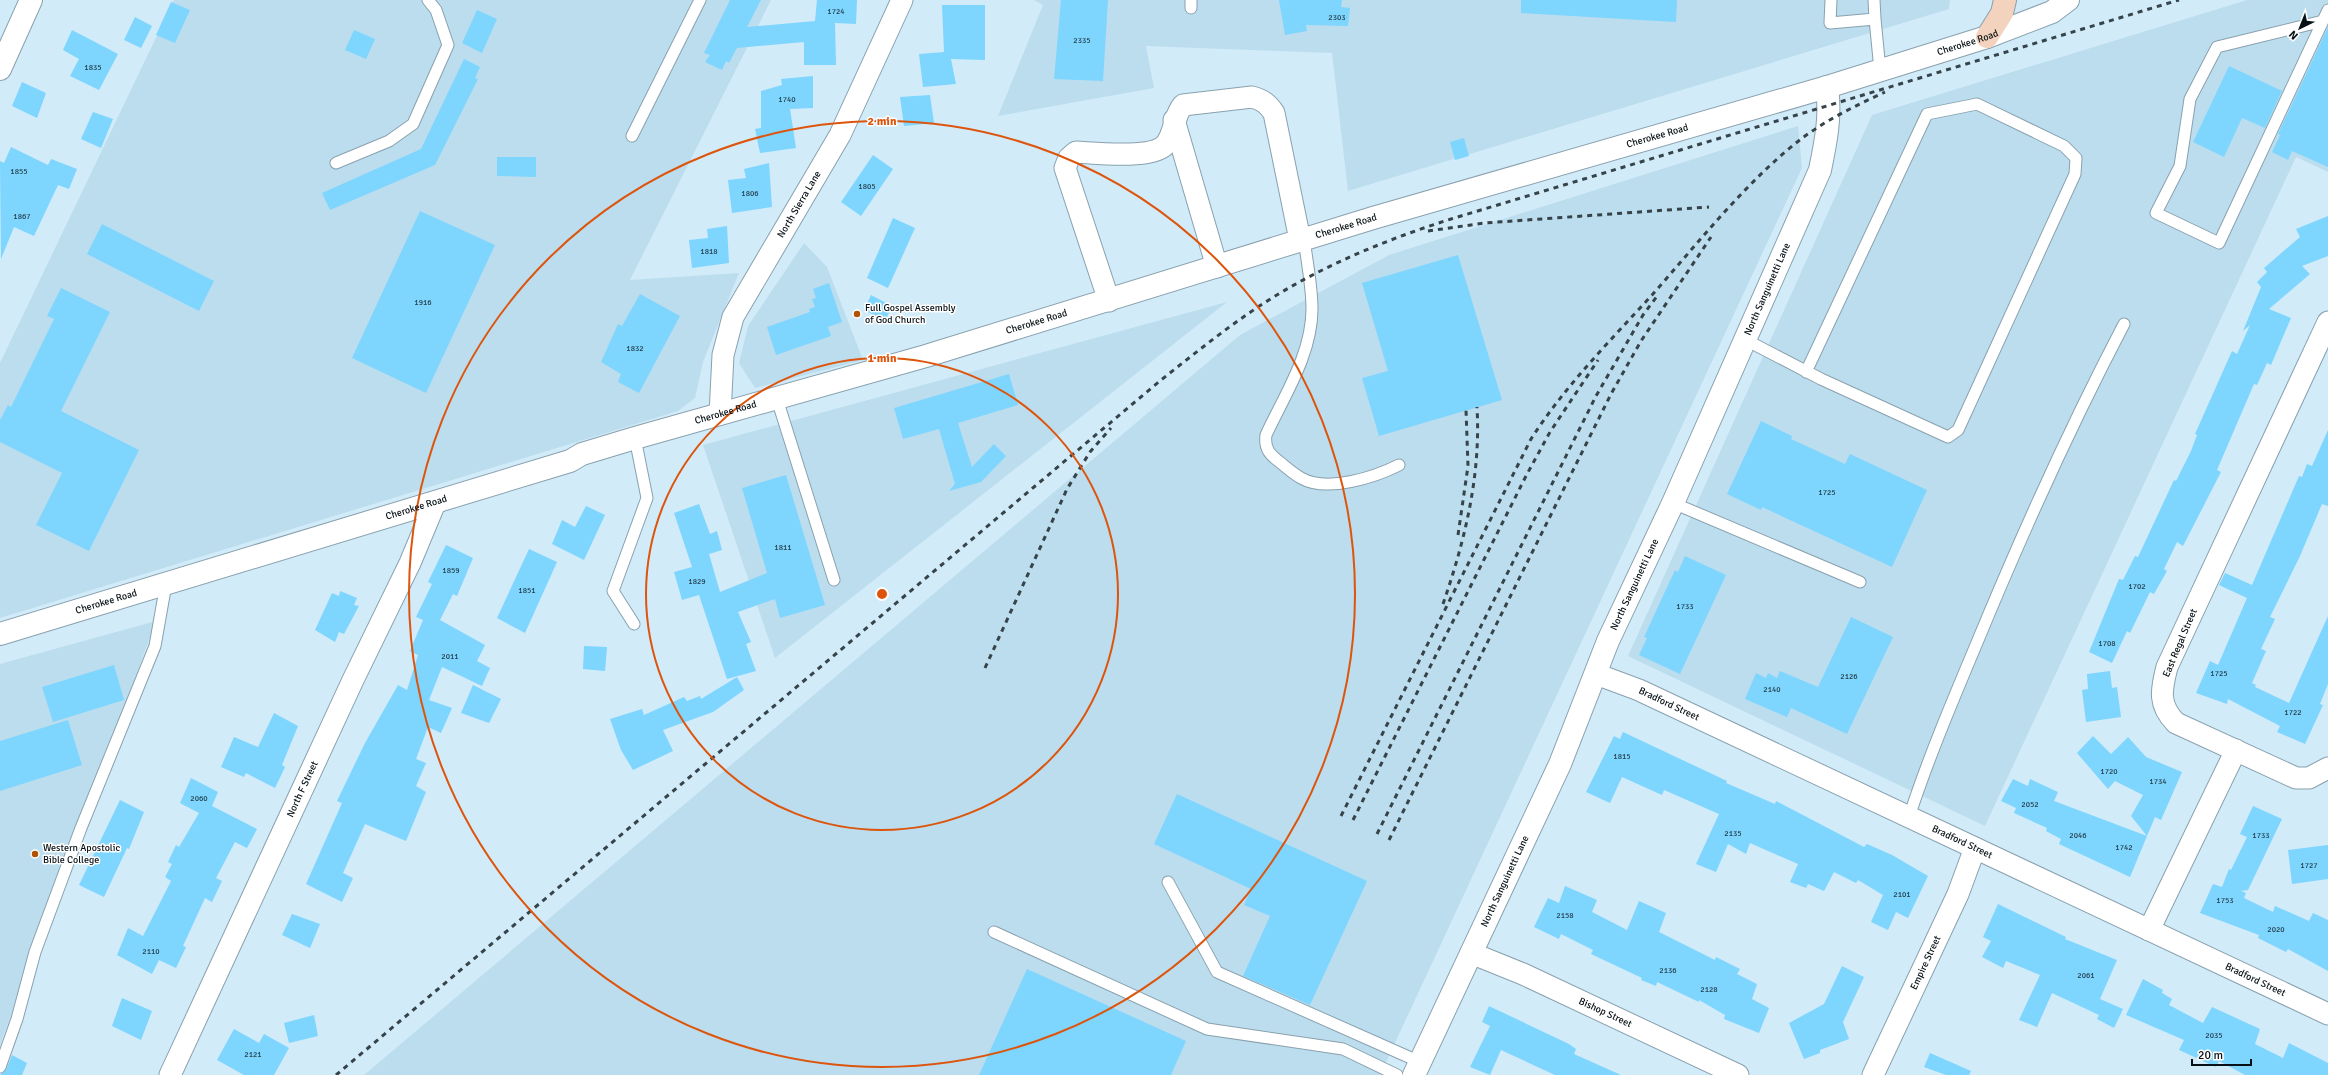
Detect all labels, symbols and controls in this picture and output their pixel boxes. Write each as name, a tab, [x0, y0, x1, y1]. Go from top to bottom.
house number: 1724	[827, 6, 845, 16]
north arrow	[2280, 8, 2320, 48]
house number: 2303	[1328, 12, 1346, 22]
street label: Cherokee Road	[1935, 27, 2000, 58]
text: N	[2286, 28, 2301, 42]
house number: 2335	[1073, 35, 1091, 45]
house number: 1835	[84, 62, 102, 72]
house number: 1740	[778, 94, 796, 104]
text: 2 min	[868, 114, 897, 129]
street label: Cherokee Road	[1625, 121, 1690, 151]
house number: 1855	[10, 166, 28, 176]
street label: North Sierra Lane	[775, 169, 824, 240]
house number: 1805	[858, 181, 876, 191]
house number: 1806	[741, 188, 759, 198]
house number: 1867	[13, 211, 31, 221]
street label: Cherokee Road	[1314, 211, 1378, 241]
street label: North Sanguinetti Lane	[1742, 241, 1793, 337]
house number: 1818	[700, 246, 718, 256]
house number: 1916	[414, 297, 432, 307]
place label: Full Gospel Assembly of God Church	[865, 302, 956, 326]
street label: Cherokee Road	[1004, 307, 1069, 337]
marker: Full Gospel Assembly of God Church	[852, 309, 862, 319]
house number: 1832	[626, 343, 644, 353]
text: 1 min	[868, 351, 897, 366]
street label: Cherokee Road	[693, 398, 758, 427]
house number: 1725	[1818, 487, 1836, 497]
street label: Cherokee Road	[384, 493, 448, 523]
street label: North Sanguinetti Lane	[1608, 537, 1661, 632]
house number: 1811	[774, 542, 792, 552]
house number: 1859	[442, 565, 460, 575]
house number: 1829	[688, 576, 706, 586]
house number: 1702	[2128, 581, 2146, 591]
house number: 1851	[518, 585, 536, 595]
street label: Cherokee Road	[74, 587, 138, 617]
centre of rings	[875, 587, 889, 601]
house number: 1733	[1676, 601, 1694, 611]
street label: East Regal Street	[2160, 607, 2200, 679]
house number: 1708	[2098, 638, 2116, 648]
house number: 2011	[441, 651, 459, 661]
house number: 1725	[2210, 668, 2228, 678]
house number: 2126	[1840, 671, 1858, 681]
house number: 2140	[1763, 684, 1781, 694]
street label: Bradford Street	[1637, 685, 1702, 724]
house number: 1722	[2284, 707, 2302, 717]
house number: 1815	[1613, 751, 1631, 761]
street label: North F Street	[284, 759, 321, 819]
house number: 1720	[2100, 766, 2118, 776]
house number: 1734	[2149, 776, 2167, 786]
house number: 2060	[190, 793, 208, 803]
house number: 2052	[2021, 799, 2039, 809]
street label: Bradford Street	[1930, 823, 1995, 862]
house number: 2135	[1724, 828, 1742, 838]
house number: 2046	[2069, 830, 2087, 840]
house number: 1733	[2252, 830, 2270, 840]
street label: North Sanguinetti Lane	[1478, 834, 1532, 929]
place label: Western Apostolic Bible College	[43, 842, 120, 866]
house number: 1742	[2115, 842, 2133, 852]
marker: Western Apostolic Bible College	[30, 849, 40, 859]
house number: 1727	[2300, 860, 2318, 870]
house number: 2101	[1893, 889, 1911, 899]
house number: 1753	[2216, 895, 2234, 905]
house number: 2158	[1556, 910, 1574, 920]
house number: 2020	[2267, 924, 2285, 934]
street label: Empire Street	[1908, 933, 1944, 992]
house number: 2110	[142, 946, 160, 956]
street label: Bradford Street	[2223, 960, 2288, 999]
house number: 2136	[1659, 965, 1677, 975]
house number: 2061	[2077, 970, 2095, 980]
house number: 2128	[1700, 984, 1718, 994]
street label: Bishop Street	[1577, 995, 1634, 1031]
house number: 2035	[2205, 1030, 2223, 1040]
scale bar	[2192, 1041, 2251, 1067]
text: 20 m	[2198, 1048, 2223, 1063]
house number: 2121	[244, 1049, 262, 1059]

